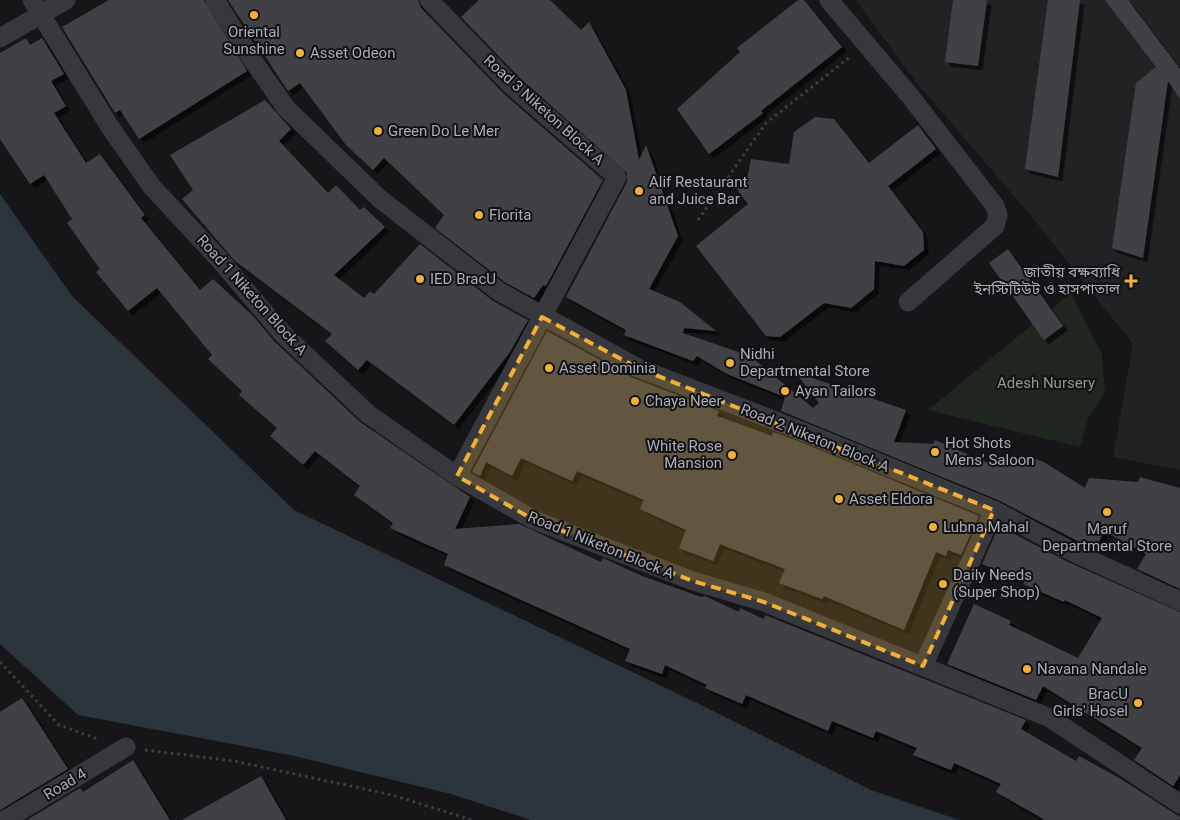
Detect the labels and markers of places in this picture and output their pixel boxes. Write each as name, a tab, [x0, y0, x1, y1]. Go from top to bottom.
marker: Oriental Sunshine	[248, 9, 260, 21]
place label: Oriental Sunshine	[223, 23, 285, 58]
place label: Asset Odeon	[310, 44, 395, 62]
marker: Asset Odeon	[294, 47, 306, 59]
place label: Green Do Le Mer	[388, 122, 499, 140]
marker: Green Do Le Mer	[372, 125, 384, 137]
place label: Alif Restaurant and Juice Bar	[649, 173, 748, 208]
marker: Alif Restaurant and Juice Bar	[633, 185, 645, 197]
place label: Florita	[489, 206, 531, 224]
marker: Florita	[473, 209, 485, 221]
place label: জাতীয় বক্ষব্যাধি ইনস্টিটিউট ও হাসপাতাল	[973, 263, 1121, 298]
place label: IED BracU	[430, 270, 496, 288]
marker: IED BracU	[414, 273, 426, 285]
marker: জাতীয় বক্ষব্যাধি ইনস্টিটিউট ও হাসপাতাল	[1124, 274, 1138, 288]
place label: Nidhi Departmental Store	[740, 345, 870, 380]
marker: Nidhi Departmental Store	[724, 357, 736, 369]
place label: Asset Dominia	[559, 359, 656, 377]
marker: Asset Dominia	[543, 362, 555, 374]
place label: Ayan Tailors	[795, 382, 876, 400]
marker: Ayan Tailors	[779, 385, 791, 397]
place label: Chaya Neer	[645, 392, 722, 410]
marker: Chaya Neer	[629, 395, 641, 407]
place label: Hot Shots Mens' Saloon	[945, 434, 1035, 469]
place label: White Rose Mansion	[647, 437, 722, 472]
marker: Hot Shots Mens' Saloon	[929, 446, 941, 458]
marker: White Rose Mansion	[726, 449, 738, 461]
place label: Asset Eldora	[849, 490, 933, 508]
marker: Asset Eldora	[833, 493, 845, 505]
marker: Maruf Departmental Store	[1101, 506, 1113, 518]
place label: Lubna Mahal	[943, 518, 1029, 536]
place label: Maruf Departmental Store	[1042, 520, 1172, 555]
marker: Lubna Mahal	[927, 521, 939, 533]
place label: Daily Needs (Super Shop)	[953, 566, 1040, 601]
marker: Daily Needs (Super Shop)	[937, 578, 949, 590]
place label: Navana Nandale	[1037, 660, 1147, 678]
marker: Navana Nandale	[1021, 663, 1033, 675]
place label: BracU Girls' Hosel	[1053, 685, 1128, 720]
marker: BracU Girls' Hosel	[1132, 697, 1144, 709]

